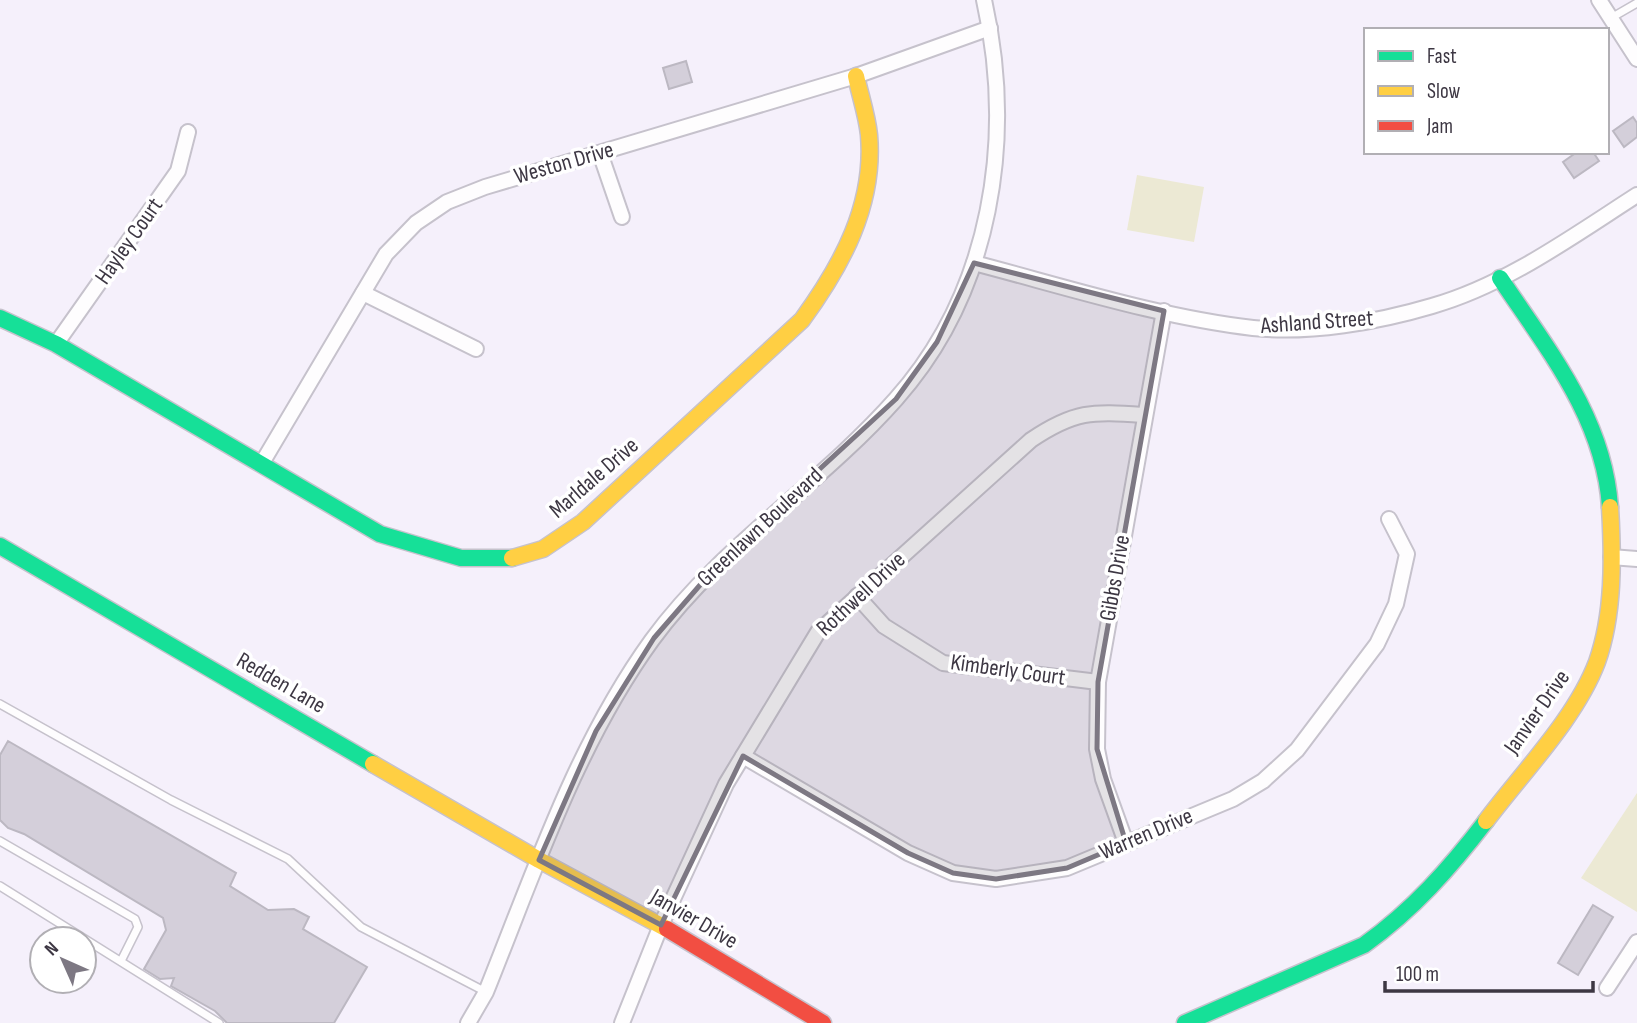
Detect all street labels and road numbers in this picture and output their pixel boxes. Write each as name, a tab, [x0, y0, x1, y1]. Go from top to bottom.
street label: Weston Drive	[511, 135, 617, 191]
street label: Hayley Court	[89, 192, 169, 290]
street label: Ashland Street	[1259, 304, 1374, 340]
street label: Marldale Drive	[544, 432, 644, 524]
street label: Greenlawn Boulevard	[691, 462, 829, 592]
street label: Gibbs Drive	[1094, 533, 1136, 623]
street label: Rothwell Drive	[811, 546, 911, 642]
street label: Redden Lane	[232, 646, 330, 720]
street label: Kimberly Court	[949, 648, 1067, 692]
street label: Janvier Drive	[1497, 665, 1576, 760]
street label: Warren Drive	[1095, 802, 1197, 866]
street label: Janvier Drive	[644, 882, 743, 955]

